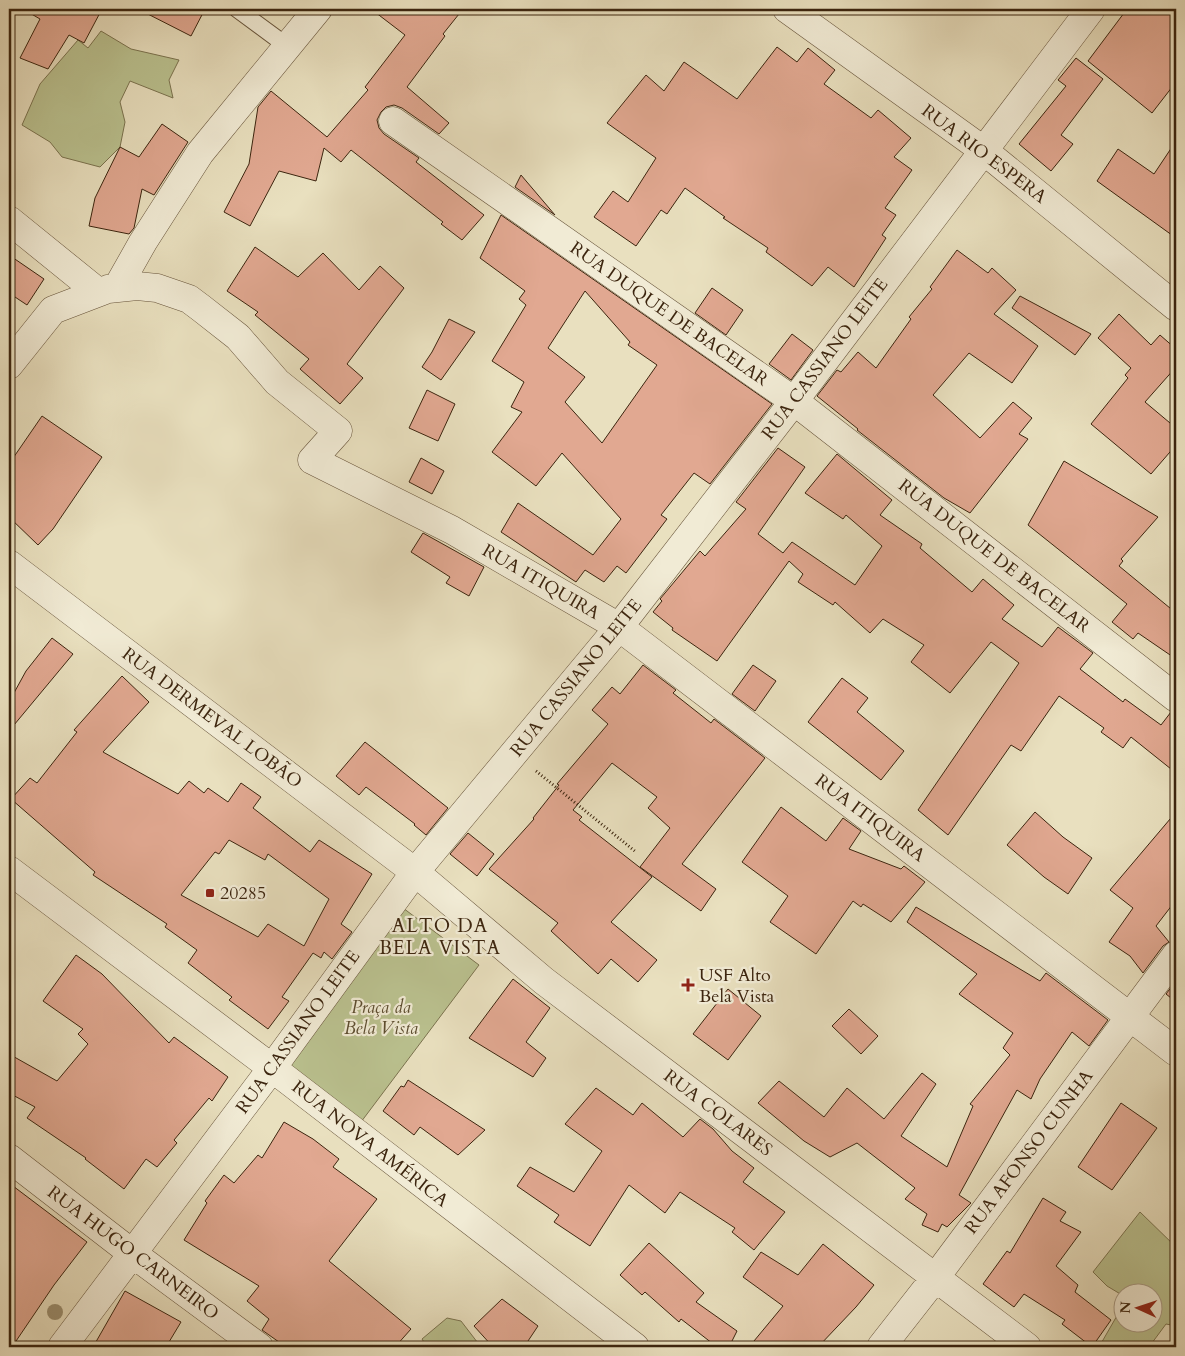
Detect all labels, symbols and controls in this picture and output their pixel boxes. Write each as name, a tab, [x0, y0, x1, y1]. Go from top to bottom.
street label: RUA RIO ESPERA	[916, 99, 1052, 210]
street label: RUA DUQUE DE BACELAR	[565, 236, 774, 392]
street label: RUA CASSIANO LEITE	[756, 273, 894, 445]
street label: RUA DUQUE DE BACELAR	[893, 473, 1095, 639]
street label: RUA ITIQUIRA	[478, 538, 605, 626]
street label: RUA CASSIANO LEITE	[504, 594, 648, 762]
street label: RUA DERMEVAL LOBÃO	[117, 642, 307, 794]
street label: RUA ITIQUIRA	[810, 768, 930, 868]
place label: 20285	[220, 881, 266, 906]
marker: 20285	[204, 887, 216, 899]
district label: ALTO DA BELA VISTA	[379, 913, 501, 961]
street label: RUA CASSIANO LEITE	[230, 945, 366, 1119]
place label: USF Alto Bela Vista	[699, 963, 775, 1009]
marker: USF Alto Bela Vista	[681, 978, 695, 992]
park label: Praça da Bela Vista	[344, 995, 418, 1041]
street label: RUA COLARES	[658, 1064, 778, 1162]
street label: RUA AFONSO CUNHA	[959, 1065, 1099, 1239]
street label: RUA NOVA AMÉRICA	[286, 1075, 454, 1213]
street label: RUA HUGO CARNEIRO	[42, 1180, 224, 1326]
north arrow	[1112, 1284, 1162, 1334]
text: N	[1116, 1301, 1135, 1314]

